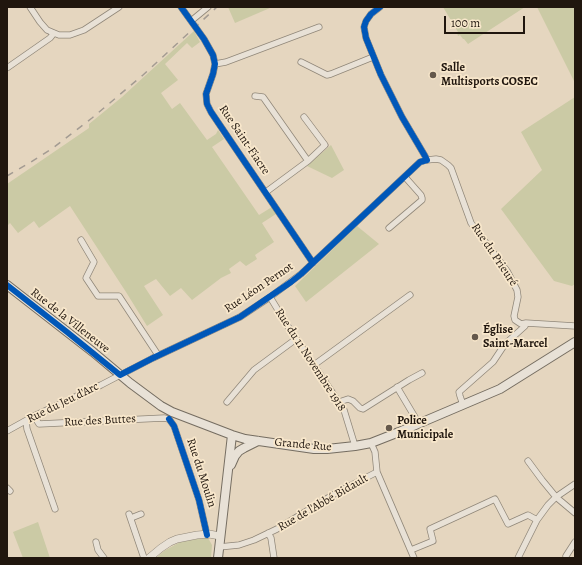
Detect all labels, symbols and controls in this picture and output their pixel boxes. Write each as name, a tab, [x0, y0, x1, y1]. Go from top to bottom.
scale bar	[446, 8, 527, 34]
text: 100 m	[451, 15, 480, 31]
place label: Salle Multisports COSEC	[441, 61, 538, 89]
marker: Salle Multisports COSEC	[428, 70, 438, 80]
street label: Rue Saint-Fiacre	[215, 102, 273, 178]
street label: Rue du Prieuré	[468, 221, 520, 289]
street label: Rue Léon Pernot	[222, 260, 296, 316]
street label: Rue de la Villeneuve	[27, 286, 113, 356]
street label: Rue du 11 Novembre 1918	[271, 306, 349, 414]
place label: Église Saint-Marcel	[483, 323, 547, 351]
marker: Église Saint-Marcel	[470, 332, 480, 342]
street label: Rue du Jeu d'Arc	[25, 379, 101, 427]
street label: Rue des Buttes	[64, 412, 136, 430]
place label: Police Municipale	[397, 414, 453, 442]
marker: Police Municipale	[384, 423, 394, 433]
street label: Grande Rue	[274, 435, 332, 455]
street label: Rue du Moulin	[183, 437, 219, 509]
street label: Rue de l'Abbé Bidault	[275, 471, 371, 535]

